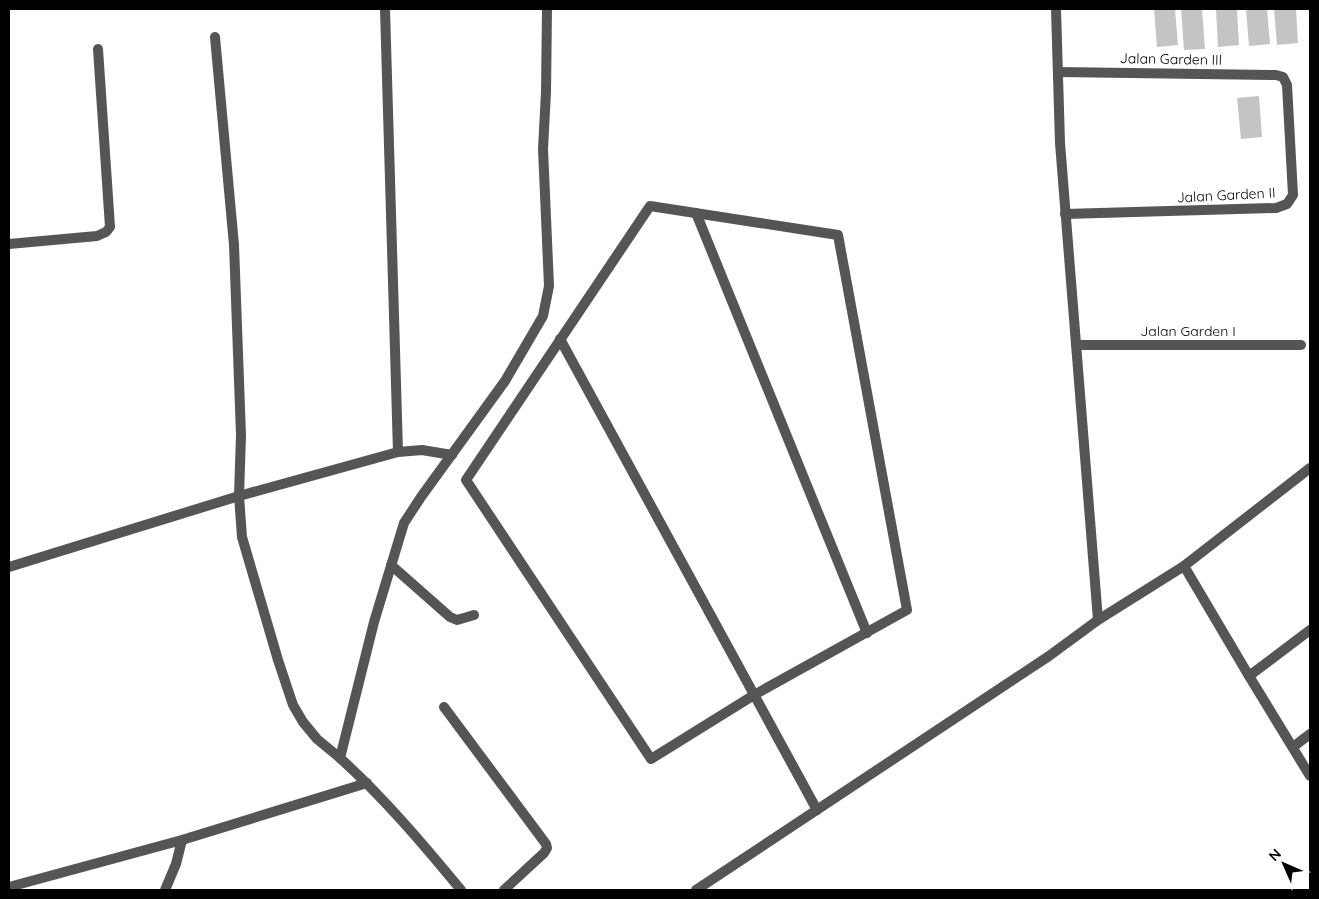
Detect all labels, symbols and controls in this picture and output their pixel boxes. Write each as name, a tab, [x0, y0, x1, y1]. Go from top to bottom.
street label: Jalan Garden III	[1120, 49, 1222, 69]
street label: Jalan Garden II	[1176, 183, 1276, 207]
street label: Jalan Garden I	[1140, 322, 1236, 340]
north arrow	[1259, 839, 1309, 889]
text: N	[1265, 845, 1285, 865]

